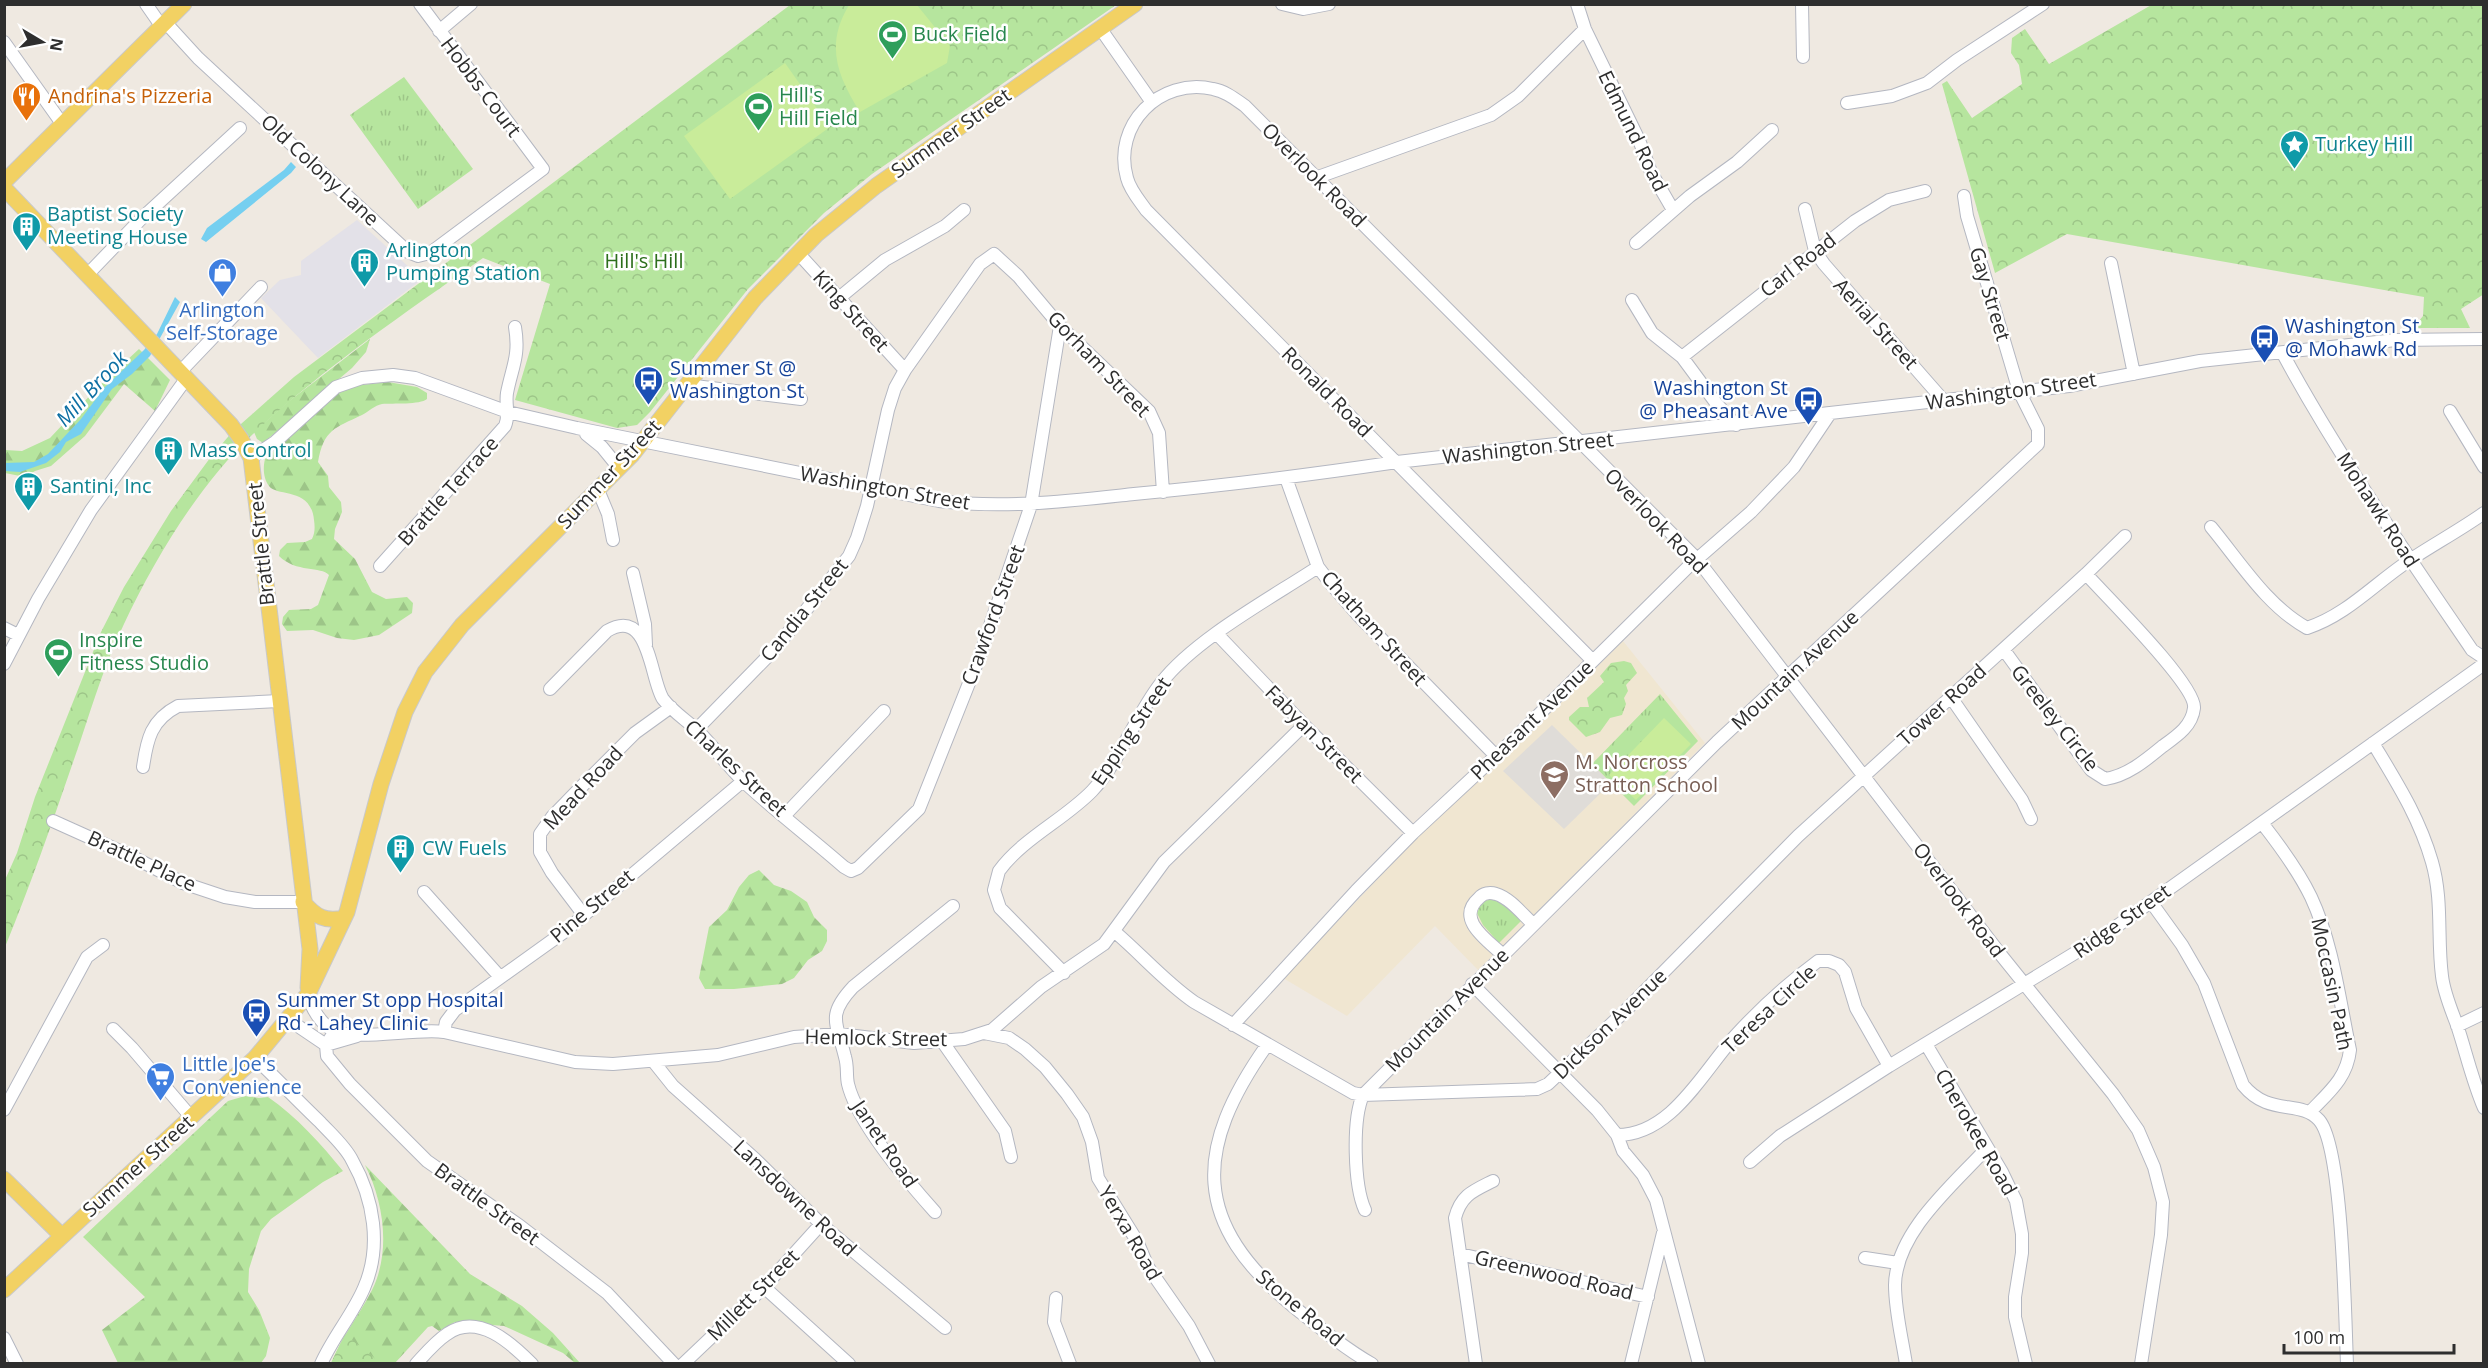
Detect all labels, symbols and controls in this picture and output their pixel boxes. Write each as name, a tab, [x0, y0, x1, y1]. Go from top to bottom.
north arrow	[12, 12, 72, 72]
sports icon: Buck Field	[876, 18, 908, 60]
place label: Buck Field	[913, 20, 1007, 47]
street label: Hobbs Court	[435, 31, 528, 142]
text: N	[45, 36, 69, 53]
street label: Edmund Road	[1592, 66, 1674, 196]
restaurant icon: Andrina's Pizzeria	[11, 80, 43, 122]
place label: Hill's Hill Field	[779, 81, 858, 131]
street label: Summer Street	[885, 81, 1016, 184]
place label: Andrina's Pizzeria	[48, 82, 212, 109]
sports icon: Hill's Hill Field	[742, 90, 774, 132]
street label: Old Colony Lane	[255, 108, 385, 231]
street label: Overlook Road	[1256, 116, 1373, 233]
place icon: Turkey Hill	[2278, 128, 2310, 170]
place label: Turkey Hill	[2315, 130, 2413, 157]
place label: Baptist Society Meeting House	[47, 200, 188, 250]
building icon: Baptist Society Meeting House	[10, 210, 42, 252]
street label: Carl Road	[1754, 226, 1841, 303]
place label: Arlington Pumping Station	[386, 236, 540, 286]
street label: Gay Street	[1963, 244, 2018, 344]
building icon: Arlington Pumping Station	[349, 246, 381, 288]
park label: Hill's Hill	[605, 247, 683, 274]
shop icon: Arlington Self-Storage	[206, 256, 238, 298]
street label: King Street	[807, 264, 895, 357]
street label: Aerial Street	[1828, 272, 1925, 375]
place label: Arlington Self-Storage	[166, 296, 278, 346]
street label: Gorham Street	[1042, 305, 1157, 423]
place label: Washington St @ Mohawk Rd	[2285, 312, 2419, 362]
bus stop icon: Washington St @ Mohawk Rd	[2248, 322, 2280, 364]
street label: Ronald Road	[1276, 340, 1379, 443]
water label: Mill Brook	[49, 344, 134, 432]
place label: Summer St @ Washington St	[670, 354, 804, 404]
bus stop icon: Summer St @ Washington St	[633, 364, 665, 406]
street label: Washington Street	[1924, 365, 2098, 416]
place label: Washington St @ Pheasant Ave	[1639, 374, 1788, 424]
bus stop icon: Washington St @ Pheasant Ave	[1793, 384, 1825, 426]
street label: Summer Street	[551, 413, 666, 534]
street label: Washington Street	[1441, 425, 1615, 470]
street label: Brattle Terrace	[391, 430, 504, 551]
building icon: Mass Control	[152, 434, 184, 476]
place label: Mass Control	[189, 436, 312, 463]
street label: Mohawk Road	[2331, 447, 2426, 573]
street label: Washington Street	[798, 459, 972, 516]
street label: Overlook Road	[1599, 462, 1714, 579]
building icon: Santini, Inc	[13, 470, 45, 512]
place label: Santini, Inc	[50, 472, 152, 499]
street label: Brattle Street	[241, 481, 280, 607]
street label: Crawford Street	[955, 541, 1030, 689]
street label: Candia Street	[754, 552, 854, 667]
street label: Chatham Street	[1315, 564, 1433, 691]
street label: Mountain Avenue	[1725, 604, 1864, 736]
place label: Inspire Fitness Studio	[79, 626, 209, 676]
sports icon: Inspire Fitness Studio	[42, 636, 74, 678]
street label: Pheasant Avenue	[1464, 654, 1599, 785]
street label: Tower Road	[1891, 658, 1992, 752]
street label: Greeley Circle	[2005, 659, 2106, 777]
street label: Epping Street	[1084, 671, 1177, 790]
street label: Fabyan Street	[1260, 679, 1369, 788]
street label: Charles Street	[679, 713, 793, 822]
street label: Mead Road	[537, 740, 628, 835]
place label: M. Norcross Stratton School	[1575, 748, 1718, 798]
school or university icon: M. Norcross Stratton School	[1538, 758, 1570, 800]
street label: Brattle Place	[84, 824, 201, 897]
building icon: CW Fuels	[385, 832, 417, 874]
place label: CW Fuels	[422, 834, 507, 861]
street label: Overlook Road	[1907, 837, 2012, 963]
street label: Pine Street	[544, 863, 639, 949]
street label: Ridge Street	[2068, 877, 2176, 964]
street label: Moccasin Path	[2305, 915, 2360, 1053]
street label: Mountain Avenue	[1379, 942, 1515, 1078]
street label: Teresa Circle	[1716, 958, 1821, 1059]
street label: Dickson Avenue	[1547, 962, 1672, 1085]
place label: Summer St opp Hospital Rd - Lahey Clinic	[277, 986, 504, 1036]
bus stop icon: Summer St opp Hospital Rd - Lahey Clinic	[240, 996, 272, 1038]
street label: Hemlock Street	[804, 1023, 948, 1052]
place label: Little Joe's Convenience	[182, 1050, 302, 1100]
supermarket icon: Little Joe's Convenience	[145, 1060, 177, 1102]
street label: Cherokee Road	[1929, 1063, 2024, 1200]
street label: Janet Road	[845, 1093, 925, 1193]
street label: Summer Street	[76, 1109, 199, 1223]
street label: Lansdowne Road	[728, 1133, 863, 1262]
street label: Brattle Street	[429, 1156, 545, 1251]
street label: Yerxa Road	[1092, 1180, 1168, 1285]
street label: Millett Street	[701, 1243, 805, 1347]
street label: Greenwood Road	[1472, 1243, 1636, 1306]
street label: Stone Road	[1251, 1263, 1350, 1352]
scale bar	[2284, 1317, 2454, 1355]
text: 100 m	[2293, 1325, 2345, 1349]

